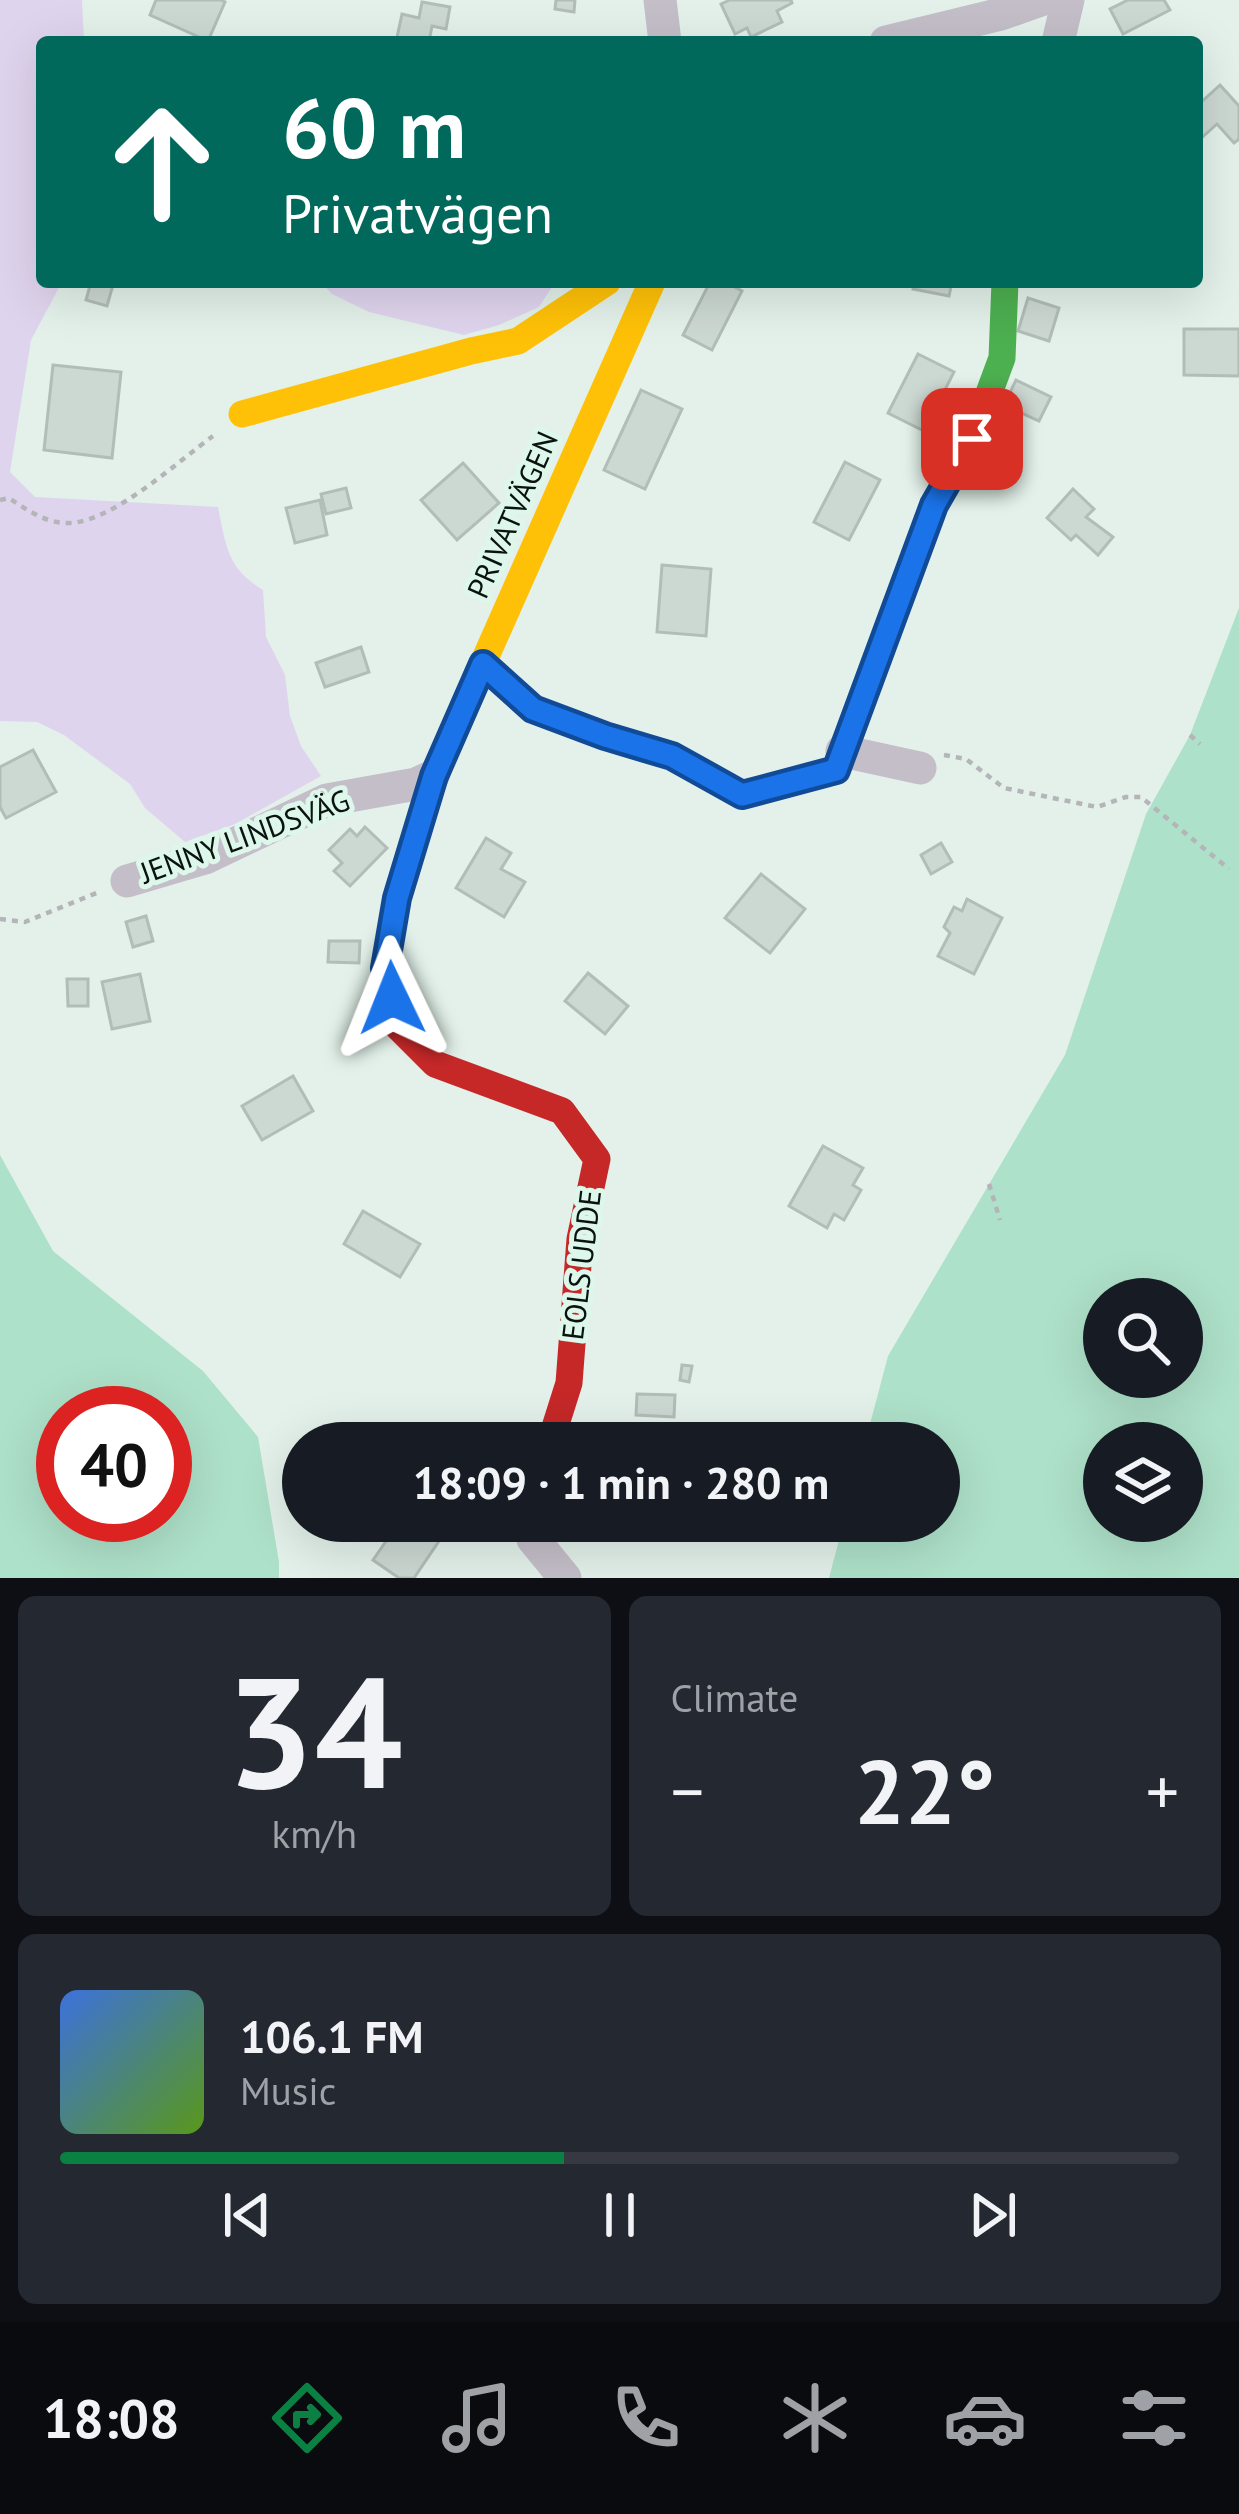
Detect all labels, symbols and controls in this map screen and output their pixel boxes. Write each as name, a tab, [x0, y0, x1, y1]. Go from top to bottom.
text: 60 m	[282, 72, 466, 181]
icon: ahead	[84, 84, 240, 240]
text: Privatvägen	[282, 178, 553, 248]
pin	[921, 388, 1023, 490]
icon: arrive	[939, 406, 1005, 472]
street label: PRIVATVÄGEN	[458, 425, 566, 604]
street label: JENNY LINDSVÄG	[133, 780, 355, 892]
position arrow	[329, 935, 455, 1061]
street label: EOLS UDDE	[552, 1188, 609, 1342]
map controls	[1083, 1278, 1203, 1542]
button: search	[1083, 1278, 1203, 1398]
speed limit sign: 40	[36, 1386, 192, 1542]
button: layers	[1083, 1422, 1203, 1542]
text: 18:09 · 1 min · 280 m	[413, 1453, 829, 1511]
text: 34	[226, 1629, 403, 1831]
text: Climate	[671, 1672, 798, 1723]
text: 22°	[854, 1732, 995, 1849]
text: −	[671, 1748, 704, 1833]
text: +	[1146, 1748, 1179, 1833]
text: km/h	[272, 1808, 357, 1859]
text: 106.1 FM	[240, 2007, 423, 2065]
text: Music	[240, 2065, 336, 2116]
icon: previous	[214, 2182, 280, 2248]
icon: pause	[587, 2182, 653, 2248]
icon: next	[960, 2182, 1026, 2248]
icon: directions	[265, 2376, 349, 2460]
icon: music	[435, 2376, 519, 2460]
icon: phone	[604, 2376, 688, 2460]
icon: climate	[773, 2376, 857, 2460]
icon: car	[943, 2376, 1027, 2460]
icon: filters	[1112, 2376, 1196, 2460]
text: 18:08	[43, 2383, 180, 2453]

